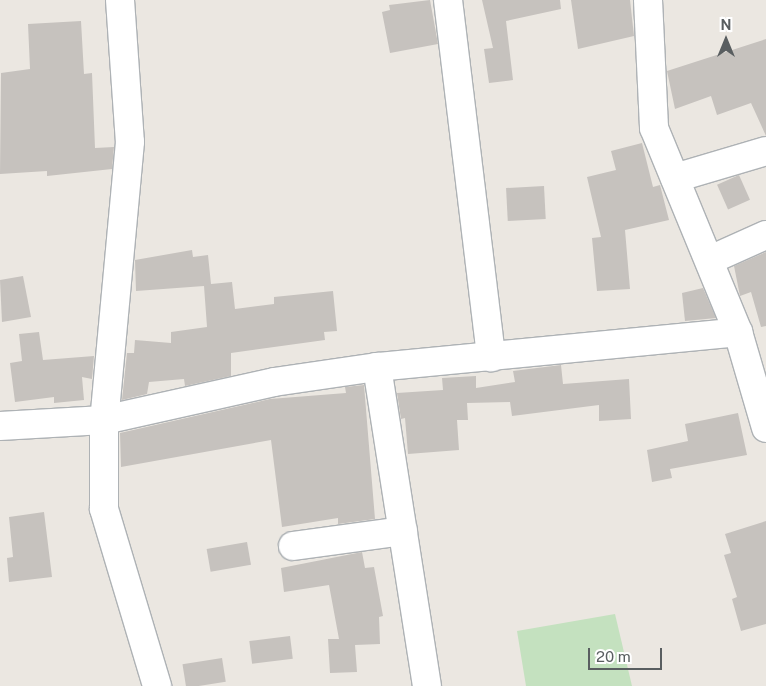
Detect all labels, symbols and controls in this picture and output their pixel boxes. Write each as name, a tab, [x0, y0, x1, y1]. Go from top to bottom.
north arrow	[701, 15, 751, 65]
text: N	[721, 17, 731, 33]
scale bar	[591, 638, 665, 670]
text: 20 m	[596, 648, 631, 665]

